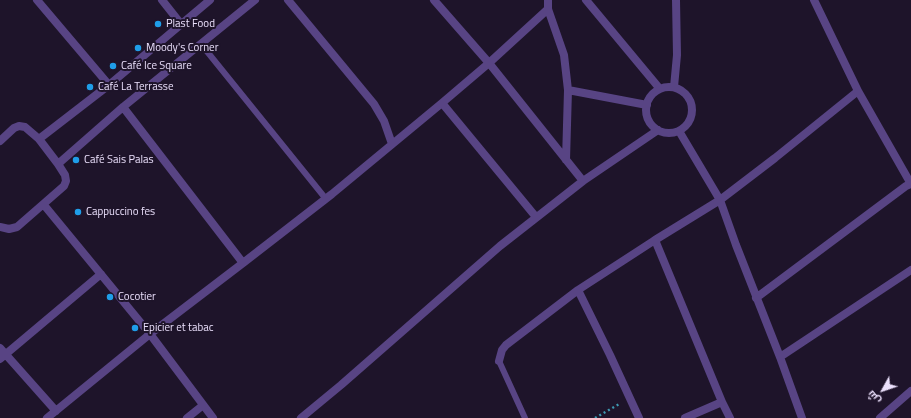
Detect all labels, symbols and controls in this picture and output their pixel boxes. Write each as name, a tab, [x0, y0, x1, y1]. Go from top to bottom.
place label: Plast Food	[166, 17, 215, 31]
marker: Plast Food	[153, 19, 163, 29]
place label: Moody's Corner	[146, 41, 218, 55]
marker: Moody's Corner	[133, 43, 143, 53]
place label: Café Ice Square	[121, 59, 192, 73]
marker: Café Ice Square	[108, 61, 118, 71]
place label: Café La Terrasse	[98, 80, 173, 94]
marker: Café La Terrasse	[85, 82, 95, 92]
place label: Café Sais Palas	[84, 153, 154, 167]
marker: Café Sais Palas	[71, 155, 81, 165]
place label: Cappuccino fes	[86, 205, 155, 219]
marker: Cappuccino fes	[73, 207, 83, 217]
place label: Cocotier	[118, 290, 156, 304]
marker: Cocotier	[105, 292, 115, 302]
place label: Epicier et tabac	[143, 321, 214, 335]
marker: Epicier et tabac	[130, 323, 140, 333]
north arrow	[863, 370, 903, 410]
text: ش	[863, 387, 884, 408]

